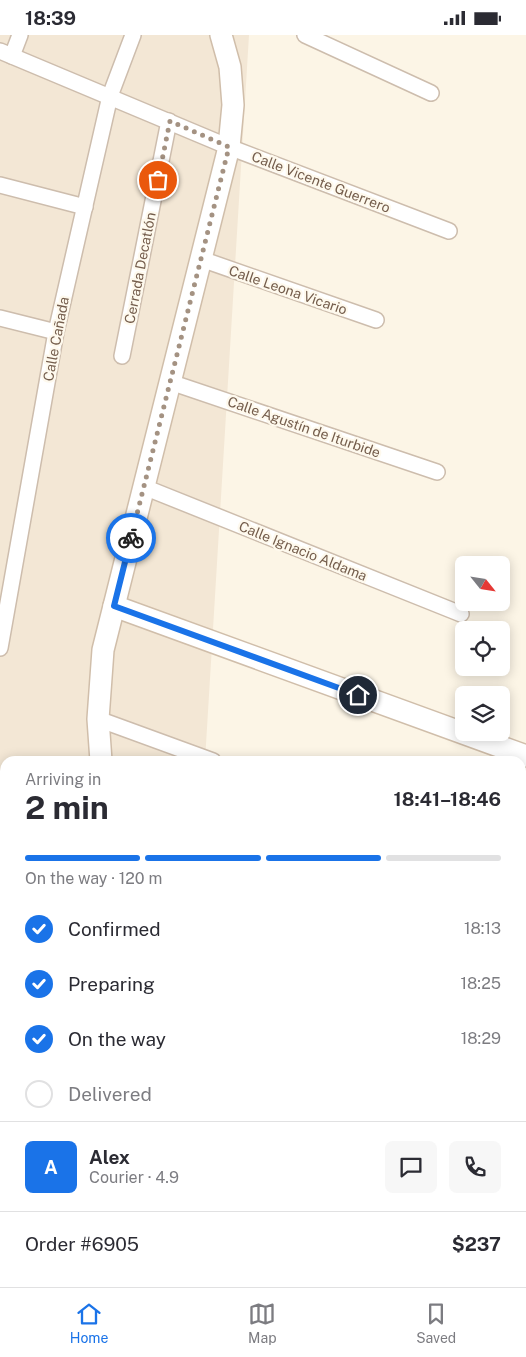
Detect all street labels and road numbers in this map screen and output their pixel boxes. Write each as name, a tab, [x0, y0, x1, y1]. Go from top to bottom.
street label: Calle Vicente Guerrero	[249, 148, 393, 216]
street label: Cerrada Decatlón	[121, 211, 159, 325]
street label: Calle Leona Vicario	[227, 262, 349, 318]
street label: Calle Cañada	[40, 295, 72, 383]
street label: Calle Agustín de Iturbide	[225, 393, 383, 461]
street label: Calle Ignacio Aldama	[237, 518, 369, 584]

